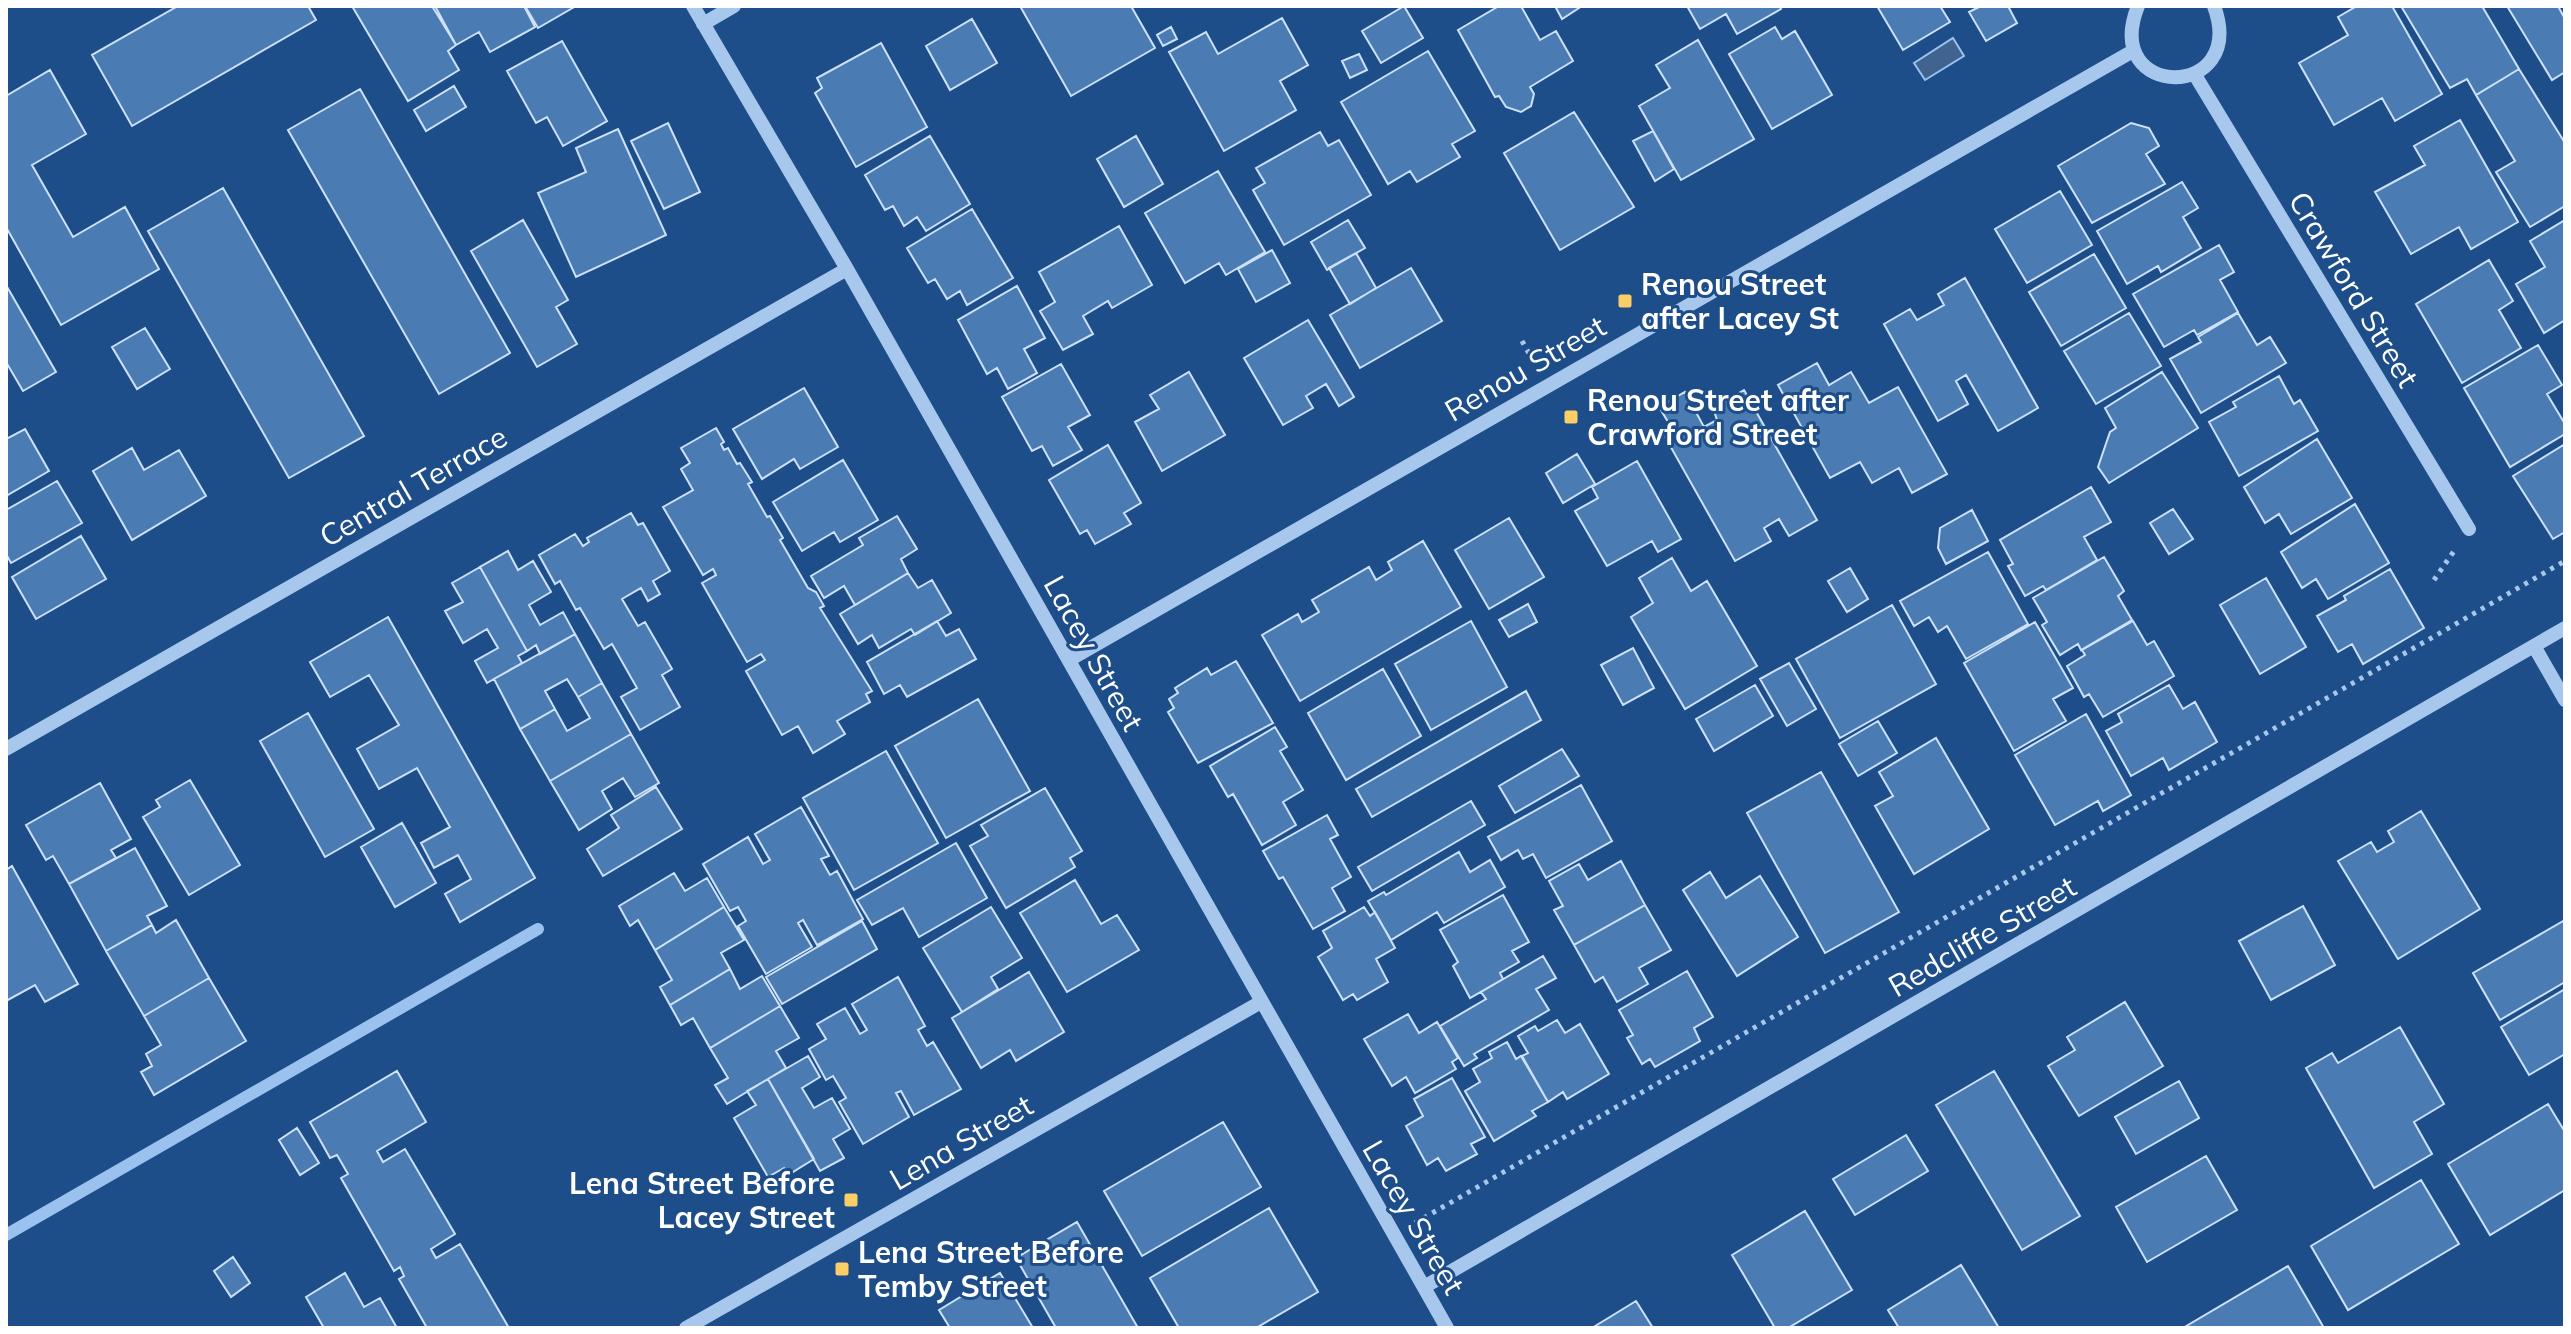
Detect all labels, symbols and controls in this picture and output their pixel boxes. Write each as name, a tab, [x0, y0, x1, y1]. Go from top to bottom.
street label: Crawford Street	[2281, 184, 2427, 394]
place label: Renou Street after Lacey St	[1641, 265, 1839, 337]
marker: Renou Street after Lacey St	[1616, 292, 1634, 310]
street label: Renou Street	[1438, 307, 1612, 429]
place label: Renou Street after Crawford Street	[1587, 381, 1849, 453]
marker: Renou Street after Crawford Street	[1562, 408, 1580, 426]
street label: Central Terrace	[312, 417, 514, 555]
street label: Lacey Street	[1036, 569, 1152, 737]
street label: Redcliffe Street	[1881, 867, 2083, 1005]
street label: Lena Street	[883, 1086, 1039, 1198]
street label: Lacey Street	[1355, 1133, 1473, 1301]
place label: Lena Street Before Lacey Street	[569, 1164, 835, 1236]
marker: Lena Street Before Lacey Street	[842, 1191, 860, 1209]
place label: Lena Street Before Temby Street	[858, 1233, 1124, 1305]
marker: Lena Street Before Temby Street	[833, 1260, 851, 1278]

